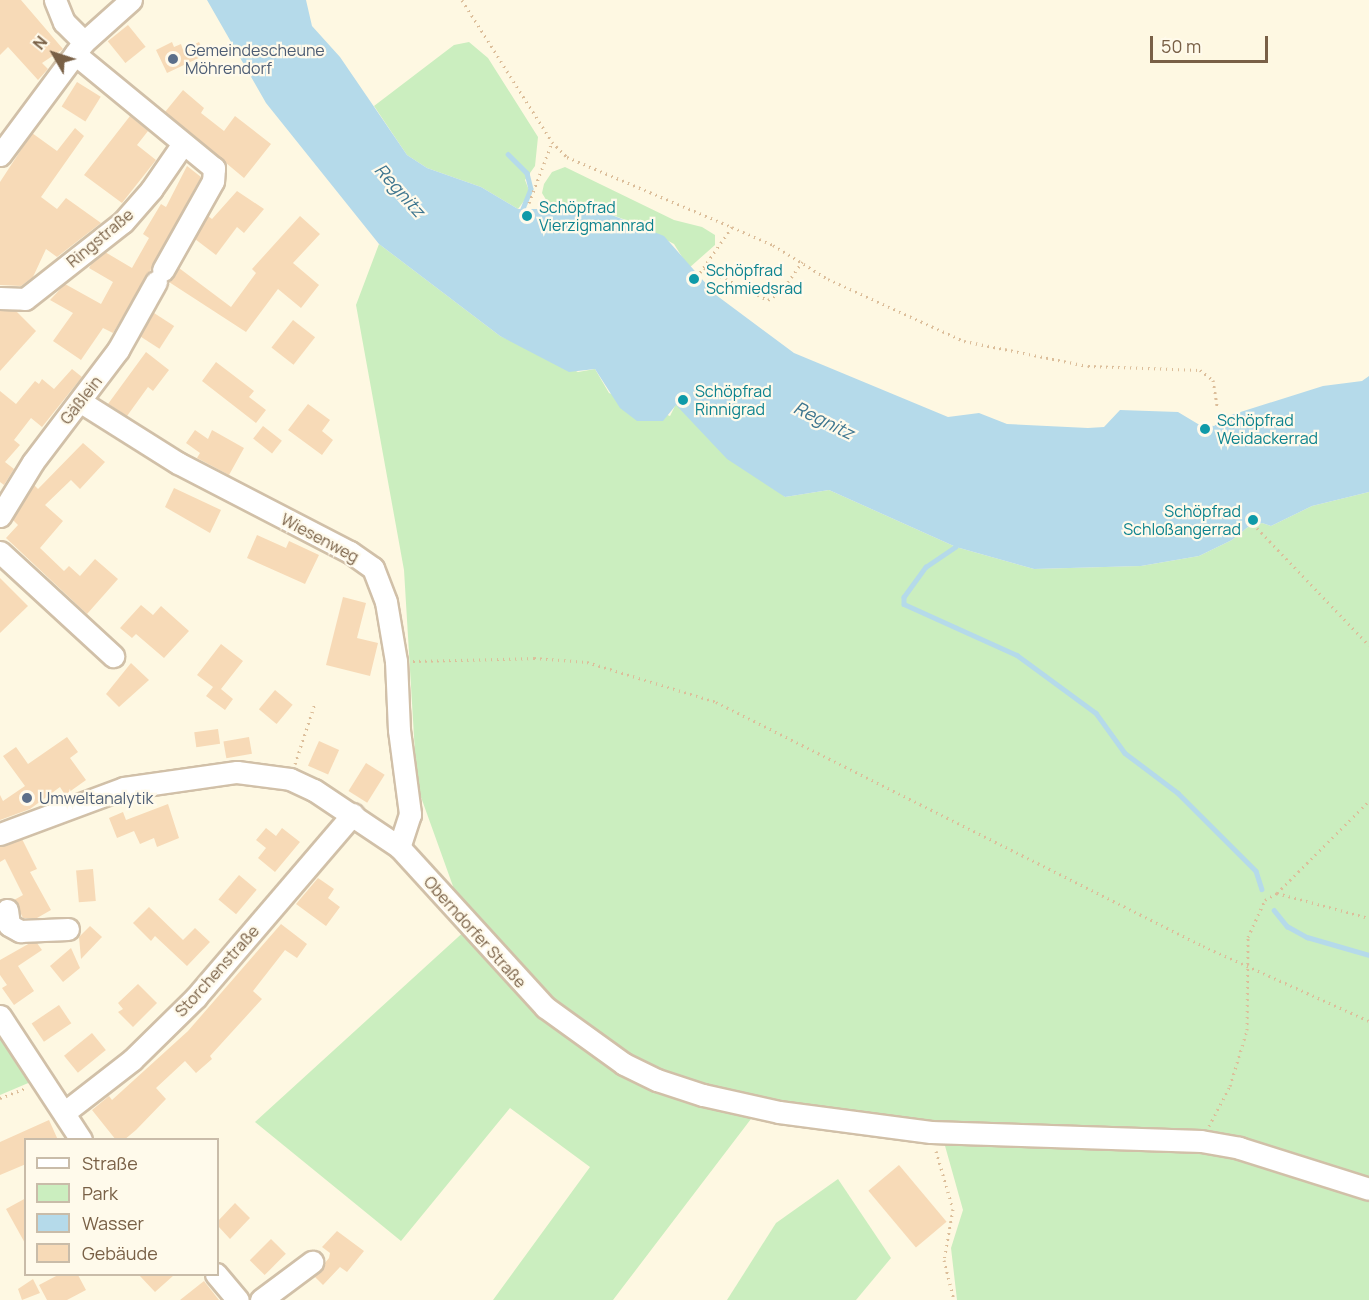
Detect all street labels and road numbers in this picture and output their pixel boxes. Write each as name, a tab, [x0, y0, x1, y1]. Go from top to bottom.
street label: Ringstraße	[63, 205, 137, 271]
street label: Gäßlein	[56, 372, 106, 428]
street label: Wiesenweg	[278, 509, 362, 567]
street label: Oberndorfer Straße	[420, 872, 530, 992]
street label: Storchenstraße	[171, 921, 263, 1021]

